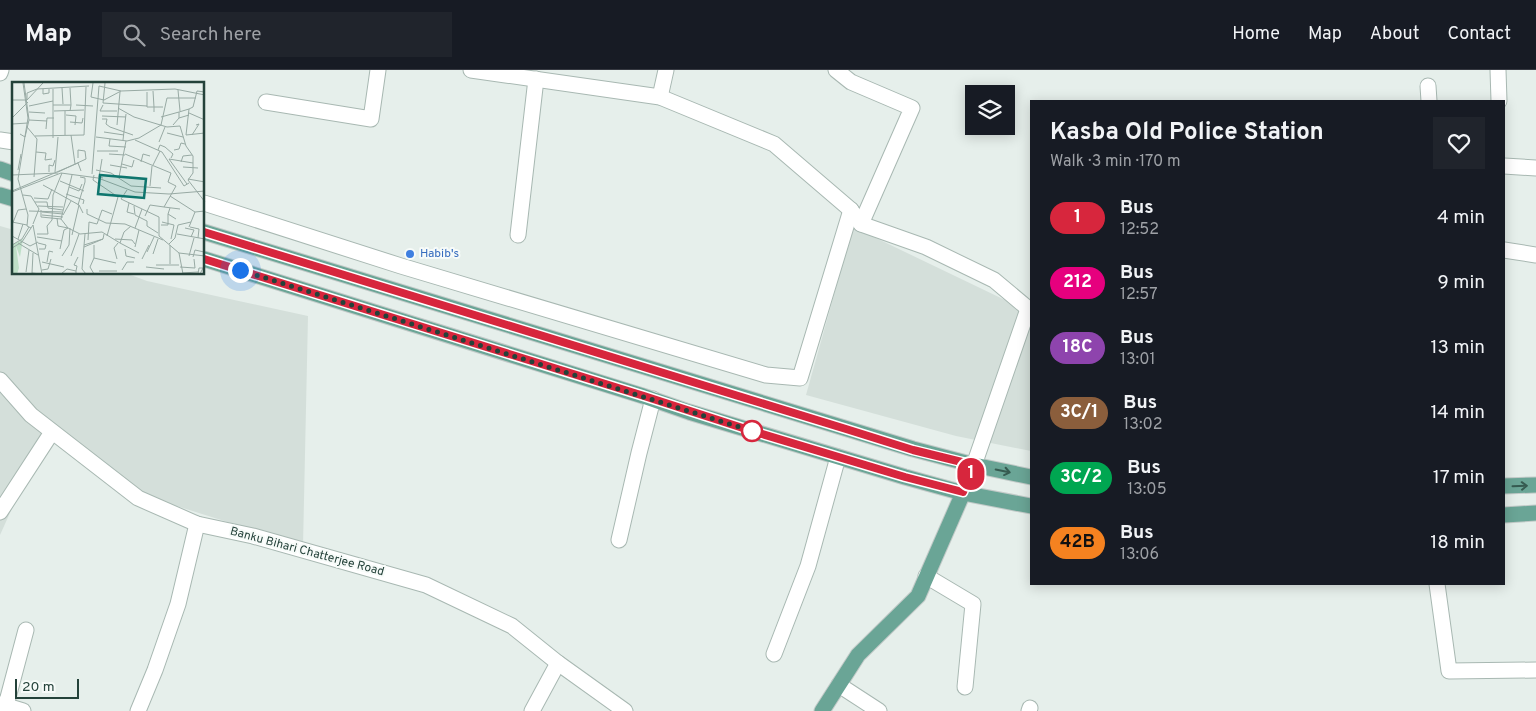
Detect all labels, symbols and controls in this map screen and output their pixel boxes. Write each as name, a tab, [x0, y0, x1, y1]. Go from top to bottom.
search box	[102, 12, 452, 57]
text: Map	[25, 20, 72, 50]
icon: search	[120, 21, 148, 49]
text: Search here	[160, 23, 261, 47]
text: Home	[1232, 23, 1280, 46]
text: Map	[1308, 23, 1342, 46]
text: About	[1370, 23, 1419, 46]
text: Contact	[1447, 23, 1511, 46]
inset map	[12, 82, 205, 275]
map controls	[965, 85, 1015, 135]
button: layers	[965, 85, 1015, 135]
button: heart	[1433, 117, 1485, 169]
text: Kasba Old Police Station	[1050, 118, 1324, 148]
text: Walk · 3 min · 170 m	[1050, 152, 1181, 172]
text: Bus	[1120, 196, 1154, 220]
text: 1	[1074, 206, 1081, 229]
text: 4 min	[1437, 206, 1485, 230]
text: 12:52	[1120, 220, 1159, 240]
place label: Habib's	[420, 246, 459, 262]
marker: Habib's	[404, 248, 416, 260]
your location	[228, 258, 253, 283]
text: Bus	[1120, 261, 1154, 285]
text: 212	[1063, 271, 1092, 294]
text: 9 min	[1438, 271, 1485, 295]
text: 12:57	[1120, 285, 1158, 305]
text: Bus	[1120, 326, 1154, 350]
text: 18C	[1063, 336, 1092, 359]
text: 13 min	[1430, 336, 1485, 360]
text: 13:01	[1120, 350, 1155, 370]
text: Bus	[1123, 391, 1157, 415]
text: 3C/1	[1060, 401, 1098, 424]
text: 14 min	[1430, 401, 1485, 425]
text: 13:02	[1123, 415, 1163, 435]
unlabelled marker	[741, 420, 763, 442]
text: Bus	[1127, 456, 1161, 480]
line badge: 1	[955, 458, 987, 490]
text: 1	[967, 462, 975, 485]
text: 3C/2	[1060, 466, 1102, 489]
text: 17 min	[1433, 466, 1485, 490]
one-way arrow	[994, 467, 1010, 476]
text: 13:05	[1127, 480, 1167, 500]
one-way arrow	[1512, 481, 1528, 490]
text: Bus	[1120, 521, 1154, 545]
street label: Banku Bihari Chatterjee Road	[228, 524, 386, 580]
text: 42B	[1060, 531, 1095, 554]
text: 18 min	[1430, 531, 1485, 555]
text: 13:06	[1120, 545, 1159, 565]
scale bar	[15, 676, 79, 699]
text: 20 m	[22, 679, 55, 696]

